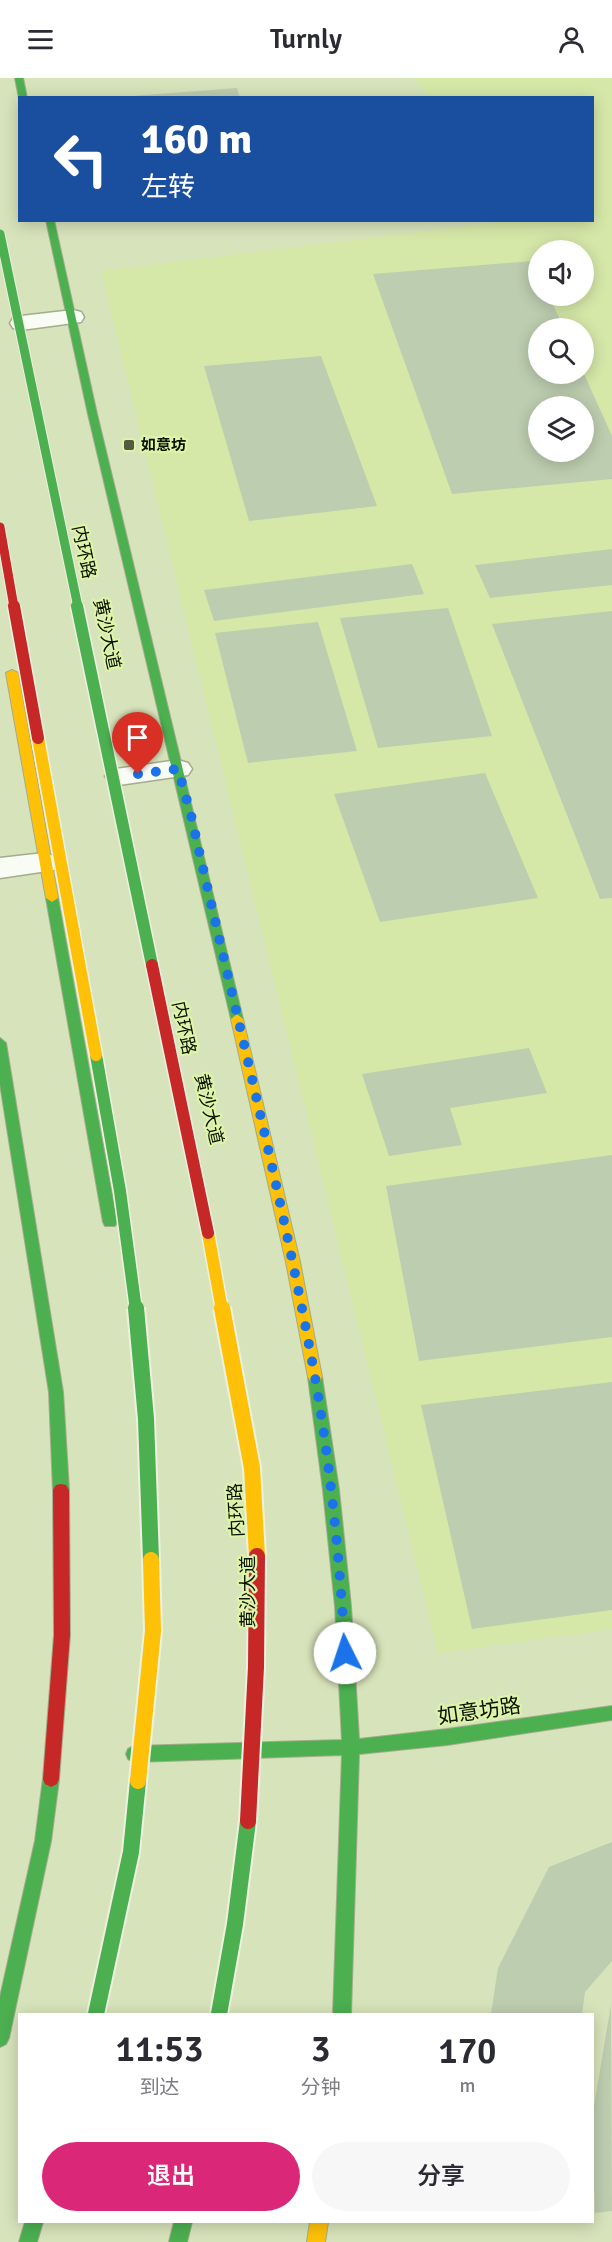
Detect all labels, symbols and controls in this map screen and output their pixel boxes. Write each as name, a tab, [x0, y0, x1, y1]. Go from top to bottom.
icon: menu	[24, 23, 57, 56]
text: Turnly	[270, 23, 342, 56]
icon: person	[555, 23, 588, 56]
text: 160 m	[141, 114, 252, 165]
icon: left	[42, 120, 120, 198]
text: 左转	[141, 171, 195, 204]
map controls	[528, 240, 594, 462]
button: sound	[528, 240, 594, 306]
button: search	[528, 318, 594, 384]
button: layers	[528, 396, 594, 462]
place label: 如意坊	[141, 436, 186, 454]
marker: 如意坊	[122, 438, 136, 452]
street label: 内环路	[68, 523, 100, 581]
street label: 黄沙大道	[89, 596, 125, 672]
pin	[112, 712, 163, 774]
icon: arrive	[121, 721, 154, 754]
street label: 内环路	[168, 999, 200, 1057]
street label: 黄沙大道	[190, 1071, 228, 1147]
street label: 内环路	[224, 1482, 248, 1538]
street label: 黄沙大道	[237, 1556, 259, 1628]
position arrow	[313, 1621, 377, 1685]
street label: 如意坊路	[436, 1692, 522, 1730]
text: 11:53	[115, 2027, 203, 2072]
text: 3	[311, 2027, 331, 2072]
text: 170	[438, 2029, 497, 2074]
text: m	[459, 2073, 475, 2098]
text: 到达	[139, 2075, 179, 2100]
text: 分钟	[301, 2075, 341, 2100]
button: 退出	[42, 2142, 300, 2211]
button: 分享	[312, 2142, 570, 2211]

